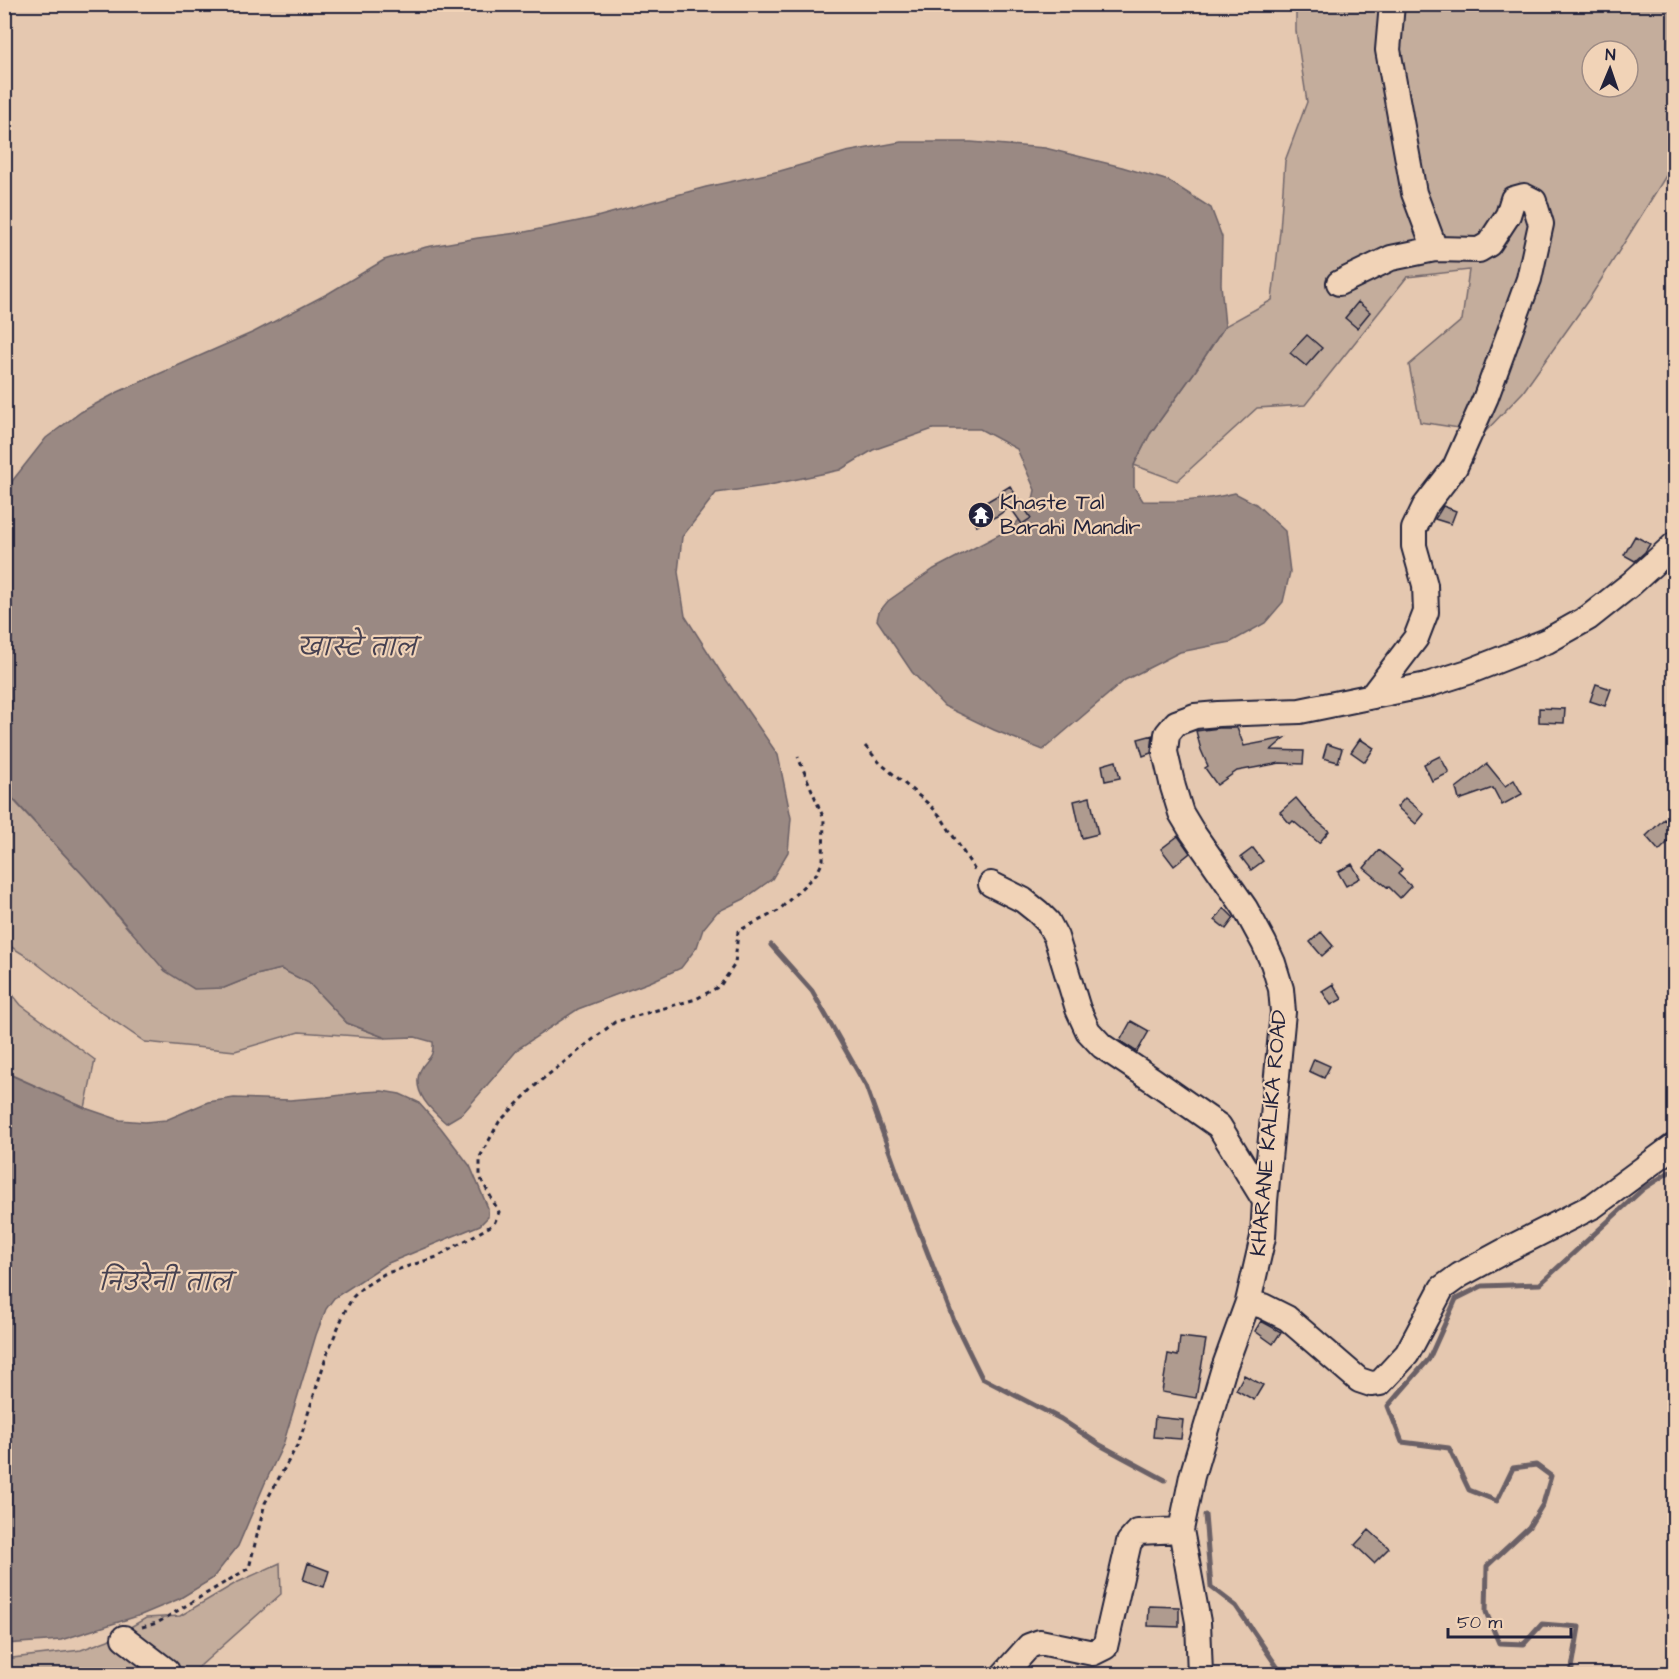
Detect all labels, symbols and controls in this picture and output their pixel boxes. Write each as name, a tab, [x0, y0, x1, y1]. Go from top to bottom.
north arrow	[1580, 39, 1640, 99]
text: N	[1605, 44, 1616, 66]
place label: Khaste Tal Barahi Mandir	[1000, 487, 1140, 543]
temple icon: Khaste Tal Barahi Mandir	[966, 500, 996, 530]
water label: खास्टे ताल	[297, 627, 423, 665]
street label: KHARANE KALIKA ROAD	[1243, 1009, 1295, 1257]
water label: निउरेनी ताल	[98, 1262, 238, 1300]
scale bar	[1448, 1601, 1571, 1639]
text: 50 m	[1457, 1610, 1502, 1635]

